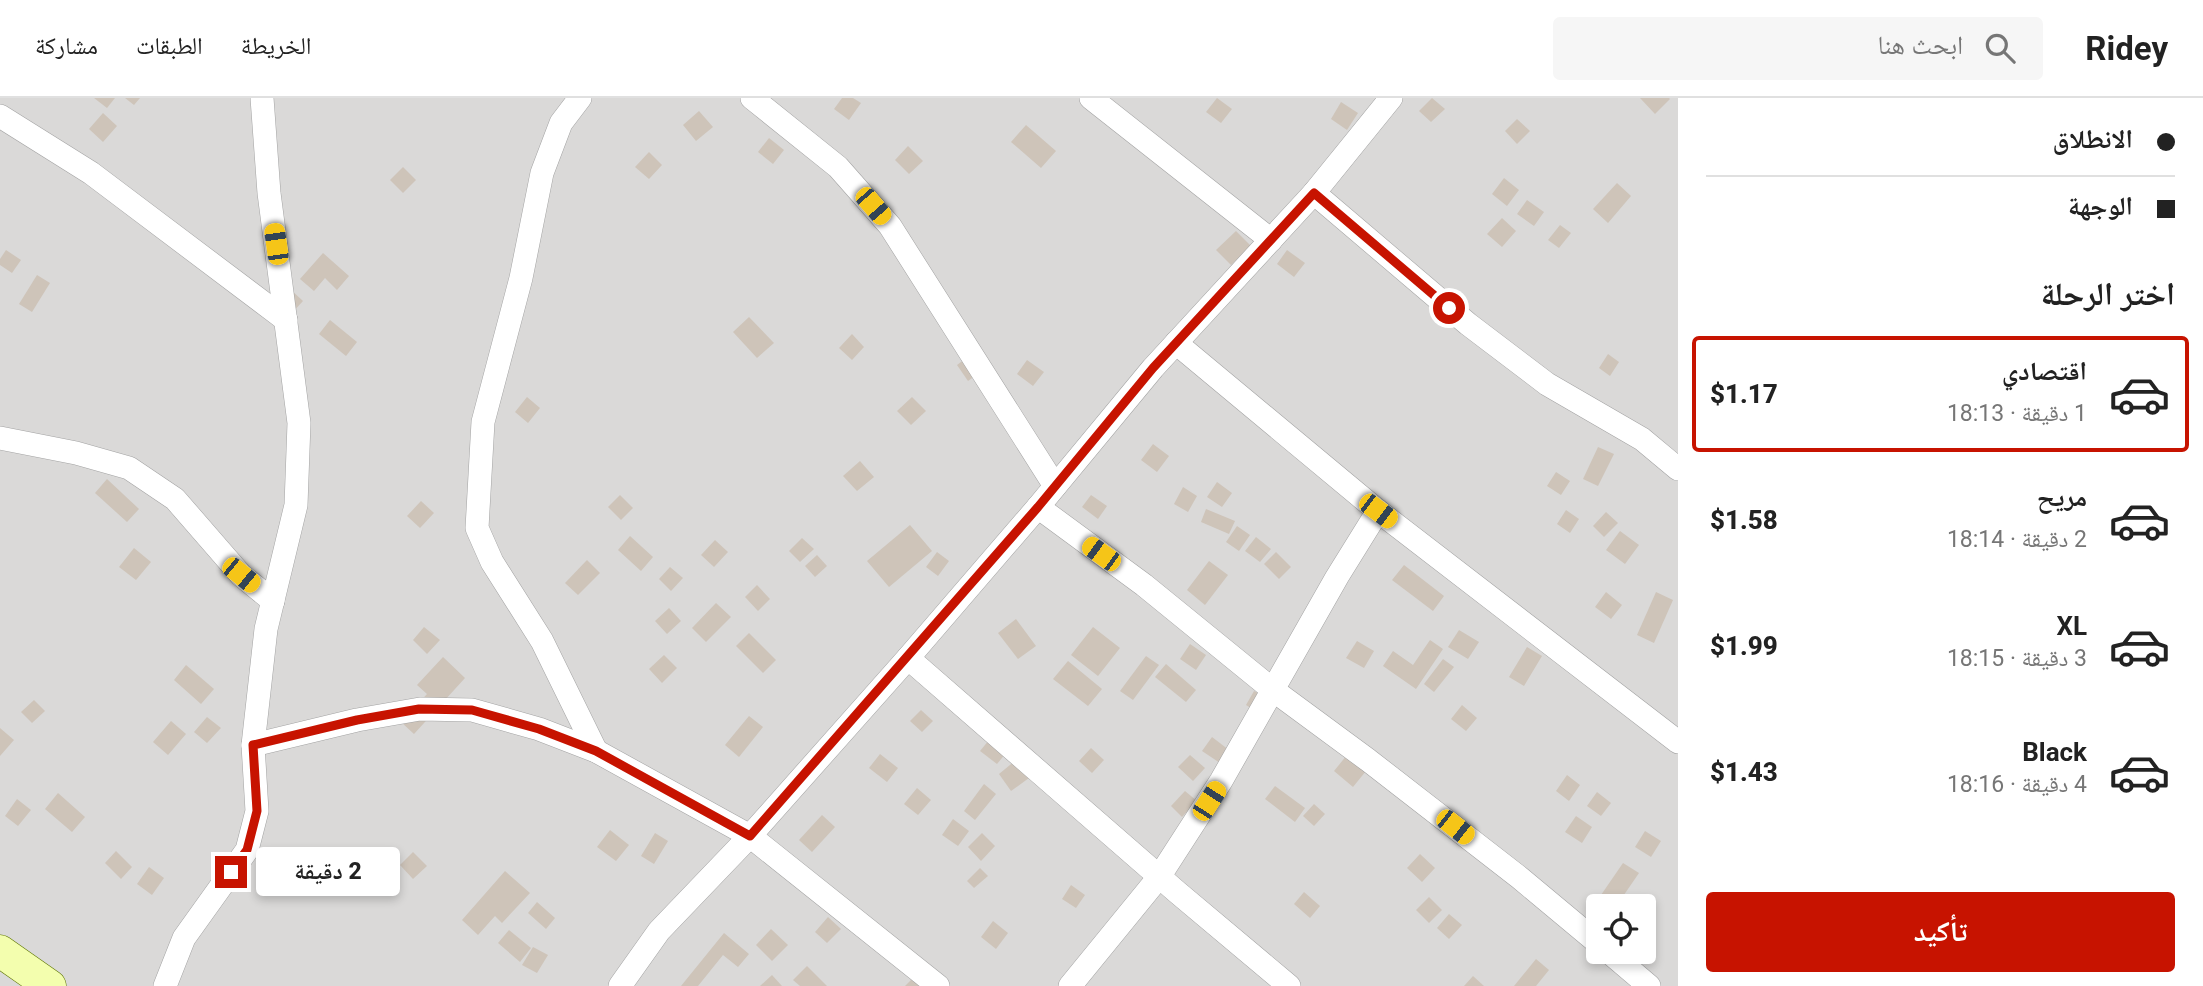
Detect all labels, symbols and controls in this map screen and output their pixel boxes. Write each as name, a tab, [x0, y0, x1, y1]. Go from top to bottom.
search box	[1553, 17, 2043, 80]
icon: search	[1981, 29, 2019, 67]
text: Ridey	[2085, 29, 2168, 68]
text: ابحث هنا	[1878, 30, 1963, 60]
text: مشاركة	[35, 32, 98, 60]
text: الطبقات	[136, 32, 203, 60]
text: الخريطة	[241, 32, 311, 60]
text: الانطلاق	[2053, 124, 2133, 154]
car	[852, 183, 895, 229]
text: الوجهة	[2068, 191, 2133, 221]
car	[263, 222, 290, 266]
text: اختر الرحلة	[2041, 275, 2175, 313]
route start	[1433, 292, 1465, 324]
text: اقتصادي	[2002, 356, 2087, 386]
icon: car	[2108, 363, 2171, 426]
text: $1.17	[1710, 379, 1778, 409]
text: 1 دقيقة · 18:13	[1947, 400, 2087, 427]
text: مريح	[2037, 482, 2087, 512]
icon: car	[2108, 489, 2171, 552]
car	[1355, 490, 1402, 532]
text: $1.58	[1710, 505, 1778, 535]
text: 2 دقيقة · 18:14	[1947, 526, 2087, 553]
car	[1078, 533, 1125, 575]
car	[219, 554, 264, 596]
text: XL	[2056, 611, 2087, 641]
icon: car	[2108, 615, 2171, 678]
text: $1.99	[1710, 631, 1778, 661]
text: 3 دقيقة · 18:15	[1947, 645, 2087, 672]
text: Black	[2022, 737, 2087, 767]
icon: car	[2108, 741, 2171, 804]
text: $1.43	[1710, 757, 1778, 787]
text: 4 دقيقة · 18:16	[1947, 771, 2087, 798]
car	[1189, 778, 1230, 824]
car	[1432, 806, 1479, 848]
callout: 2 دقيقة	[256, 848, 399, 896]
route end	[215, 856, 247, 888]
text: 2 دقيقة	[294, 858, 362, 885]
button: تأكيد	[1706, 892, 2175, 972]
map controls	[1586, 894, 1656, 964]
button: locate	[1586, 894, 1656, 964]

